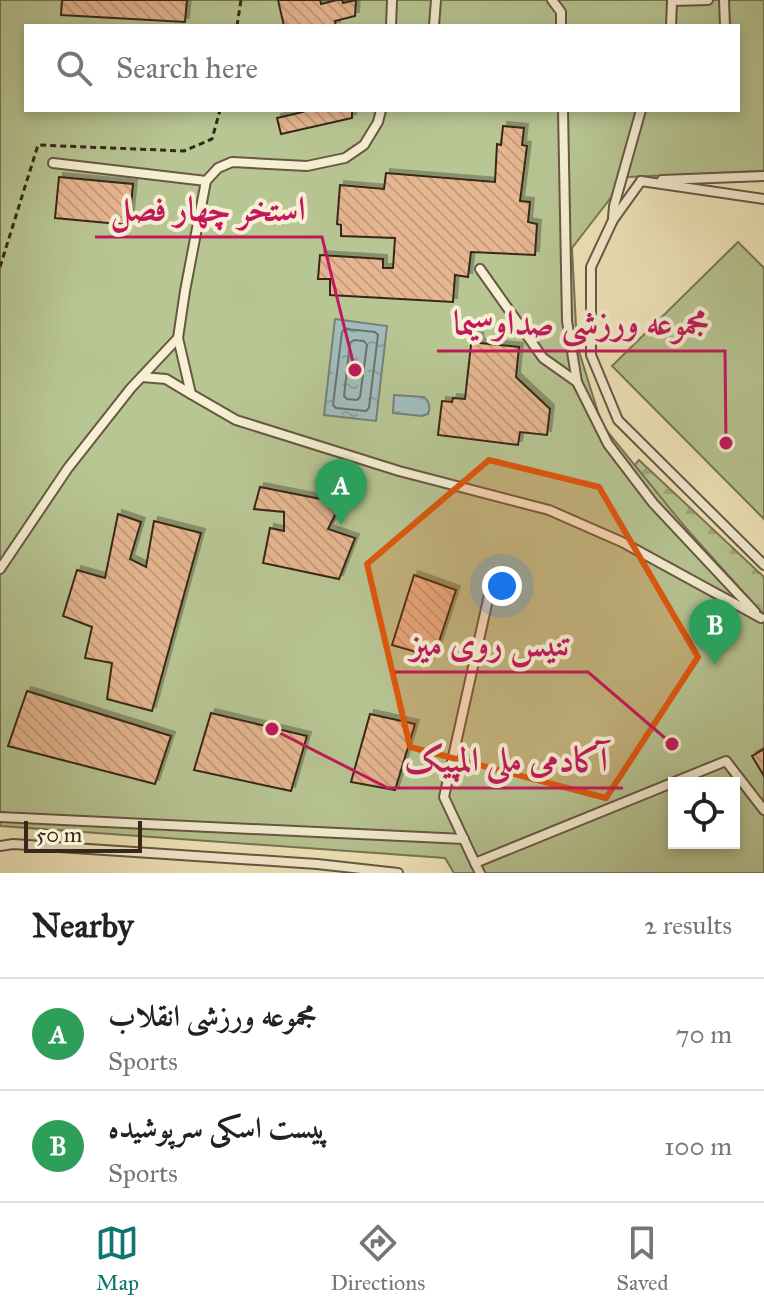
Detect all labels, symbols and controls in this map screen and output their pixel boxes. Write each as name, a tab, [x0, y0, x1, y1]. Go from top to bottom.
search box	[24, 24, 740, 112]
icon: search	[52, 46, 96, 90]
text: Search here	[116, 50, 258, 86]
callout: استخر چهار فصل	[95, 179, 322, 237]
text: استخر چهار فصل	[110, 188, 306, 233]
callout: مجموعه ورزشی صداوسیما	[437, 293, 725, 351]
text: مجموعه ورزشی صداوسیما	[453, 302, 709, 348]
pin: A	[315, 459, 367, 525]
your location	[482, 566, 522, 606]
pin: B	[689, 599, 741, 665]
callout: تنیس روی میز	[395, 614, 588, 672]
text: تنیس روی میز	[406, 623, 572, 668]
callout: آکادمی ملی المپیک	[388, 730, 623, 788]
text: آکادمی ملی المپیک	[404, 739, 611, 786]
map controls	[668, 777, 740, 849]
button: locate	[668, 777, 740, 849]
scale bar	[24, 817, 142, 853]
text: 50 m	[36, 821, 82, 848]
text: Nearby	[32, 905, 134, 946]
text: 2 results	[644, 909, 732, 941]
text: مجموعه ورزشی انقلاب	[108, 998, 316, 1034]
text: A	[49, 1018, 67, 1050]
text: 70 m	[676, 1018, 732, 1050]
text: Sports	[108, 1045, 178, 1077]
text: پیست اسکی سرپوشیده	[108, 1110, 328, 1146]
text: B	[49, 1130, 67, 1162]
text: 100 m	[664, 1130, 732, 1162]
text: Sports	[108, 1157, 178, 1189]
tab: Map	[95, 1221, 139, 1296]
tab: Directions	[330, 1221, 425, 1296]
tab: Saved	[616, 1221, 668, 1296]

